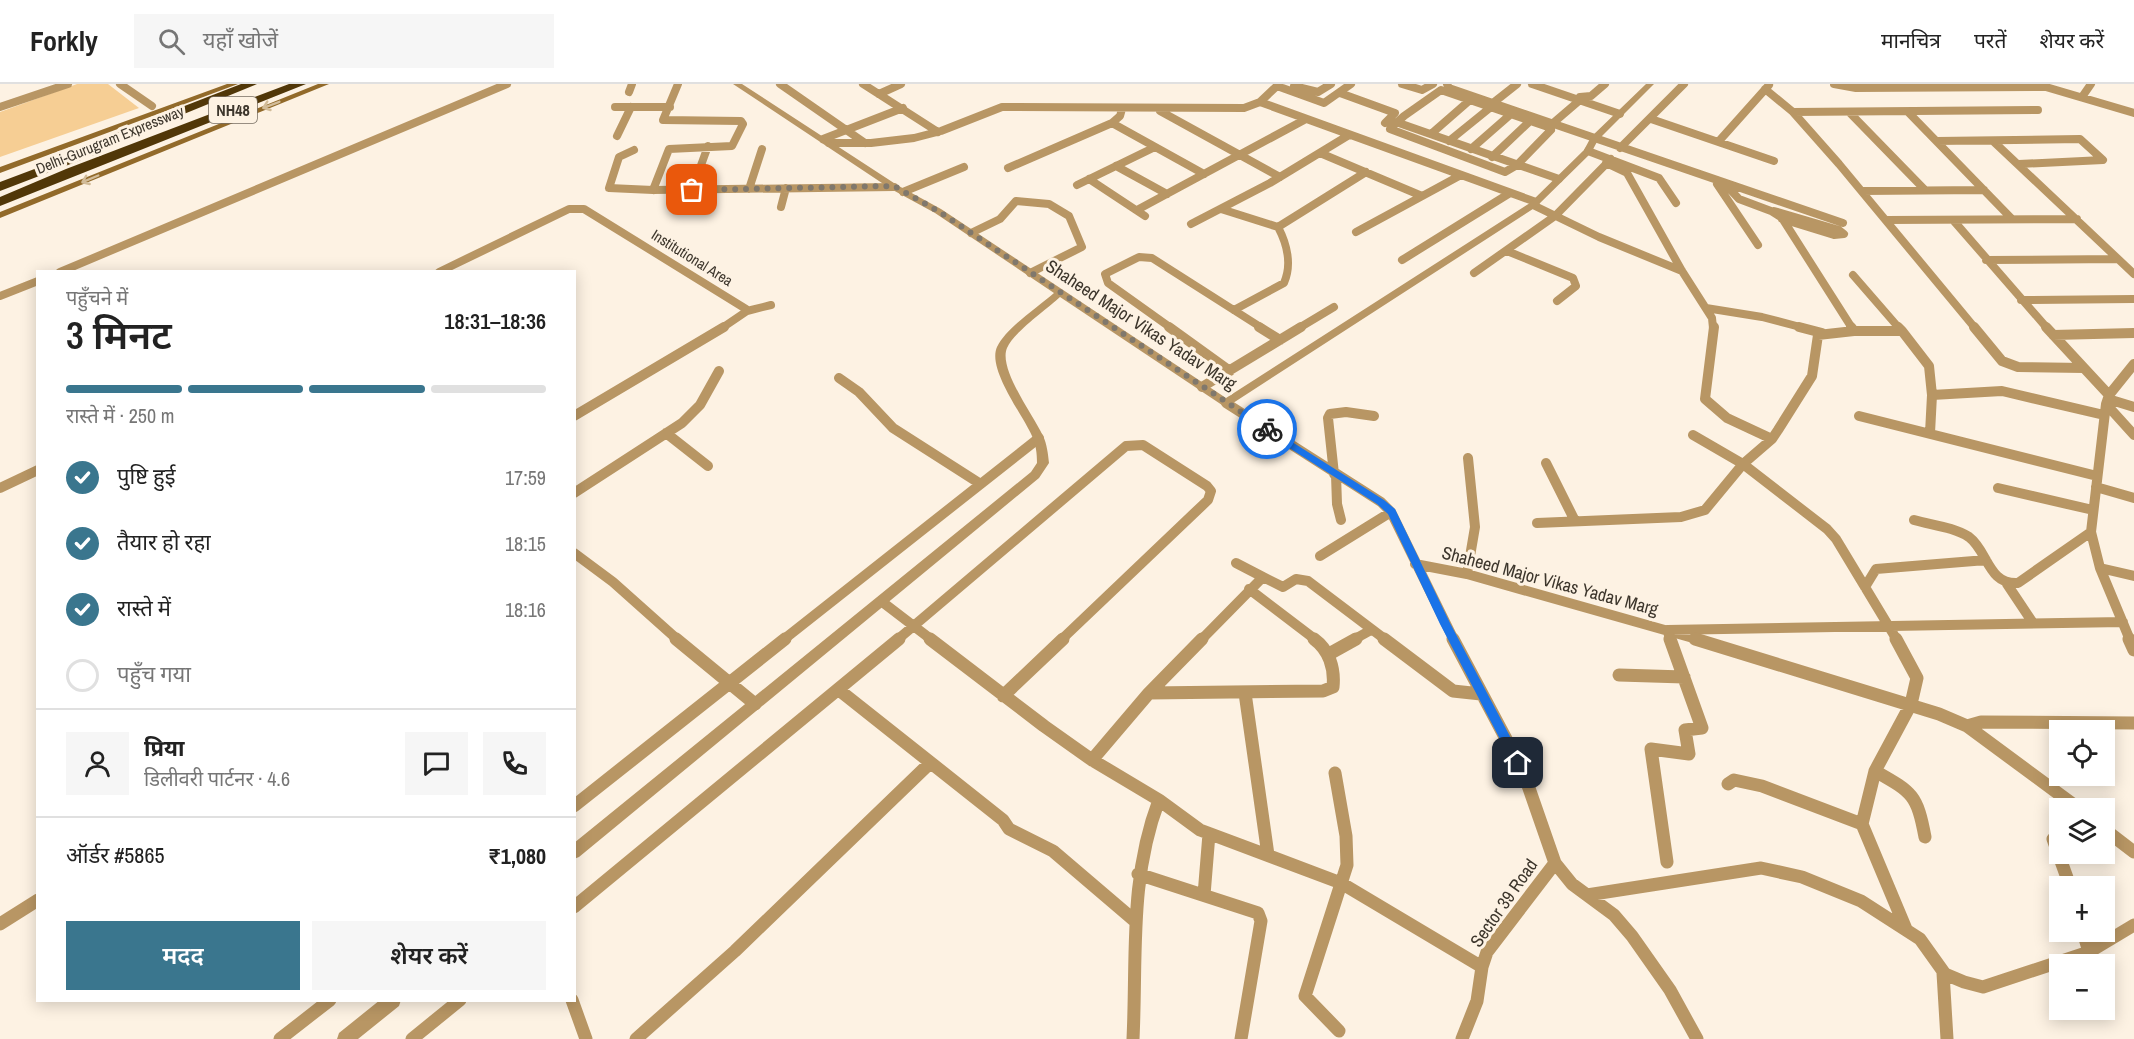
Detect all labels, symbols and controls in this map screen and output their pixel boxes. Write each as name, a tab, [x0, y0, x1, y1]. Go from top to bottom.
search box	[134, 14, 554, 68]
text: Forkly	[30, 22, 98, 60]
icon: search	[155, 25, 188, 58]
text: यहाँ खोजें	[203, 25, 278, 55]
text: मानचित्र	[1881, 26, 1941, 55]
text: परतें	[1974, 26, 2006, 55]
text: शेयर करें	[2039, 26, 2104, 55]
road number: NH48	[209, 97, 257, 123]
street label: Delhi-Gurugram Expressway	[33, 100, 188, 179]
one-way arrow	[262, 100, 281, 111]
pin	[666, 164, 717, 215]
icon: bag	[675, 173, 708, 206]
one-way arrow	[82, 174, 100, 185]
street label: Institutional Area	[648, 224, 737, 291]
street label: Shaheed Major Vikas Yadav Marg	[1041, 253, 1242, 396]
text: पहुँचने में	[66, 284, 128, 311]
text: 18:31–18:36	[444, 306, 546, 336]
text: 3 मिनट	[66, 309, 172, 361]
courier	[1237, 399, 1297, 459]
text: रास्ते में · 250 m	[66, 402, 174, 429]
icon: bike	[1251, 413, 1284, 446]
icon: check	[66, 461, 99, 494]
text: पुष्टि हुई	[117, 461, 176, 491]
text: 17:59	[505, 464, 546, 491]
icon: check	[66, 527, 99, 560]
text: तैयार हो रहा	[117, 527, 211, 557]
text: 18:15	[505, 530, 546, 557]
street label: Shaheed Major Vikas Yadav Marg	[1439, 540, 1662, 622]
icon: check	[66, 593, 99, 626]
text: रास्ते में	[117, 593, 171, 623]
text: 18:16	[505, 596, 546, 623]
text: पहुँच गया	[117, 659, 191, 689]
map controls	[2049, 720, 2115, 1020]
button: locate	[2049, 720, 2115, 786]
button: person	[66, 732, 129, 795]
button: chat	[405, 732, 468, 795]
button: phone	[483, 732, 546, 795]
text: प्रिया	[144, 733, 184, 763]
pin	[1492, 737, 1543, 788]
icon: home	[1501, 746, 1534, 779]
text: डिलीवरी पार्टनर · 4.6	[144, 765, 290, 792]
button: layers	[2049, 798, 2115, 864]
text: ऑर्डर #5865	[66, 840, 164, 870]
text: ₹1,080	[488, 841, 546, 871]
street label: Sector 39 Road	[1464, 854, 1543, 952]
button: +	[2049, 876, 2115, 942]
button: मदद	[66, 921, 300, 990]
button: शेयर करें	[312, 921, 546, 990]
button: −	[2049, 954, 2115, 1020]

